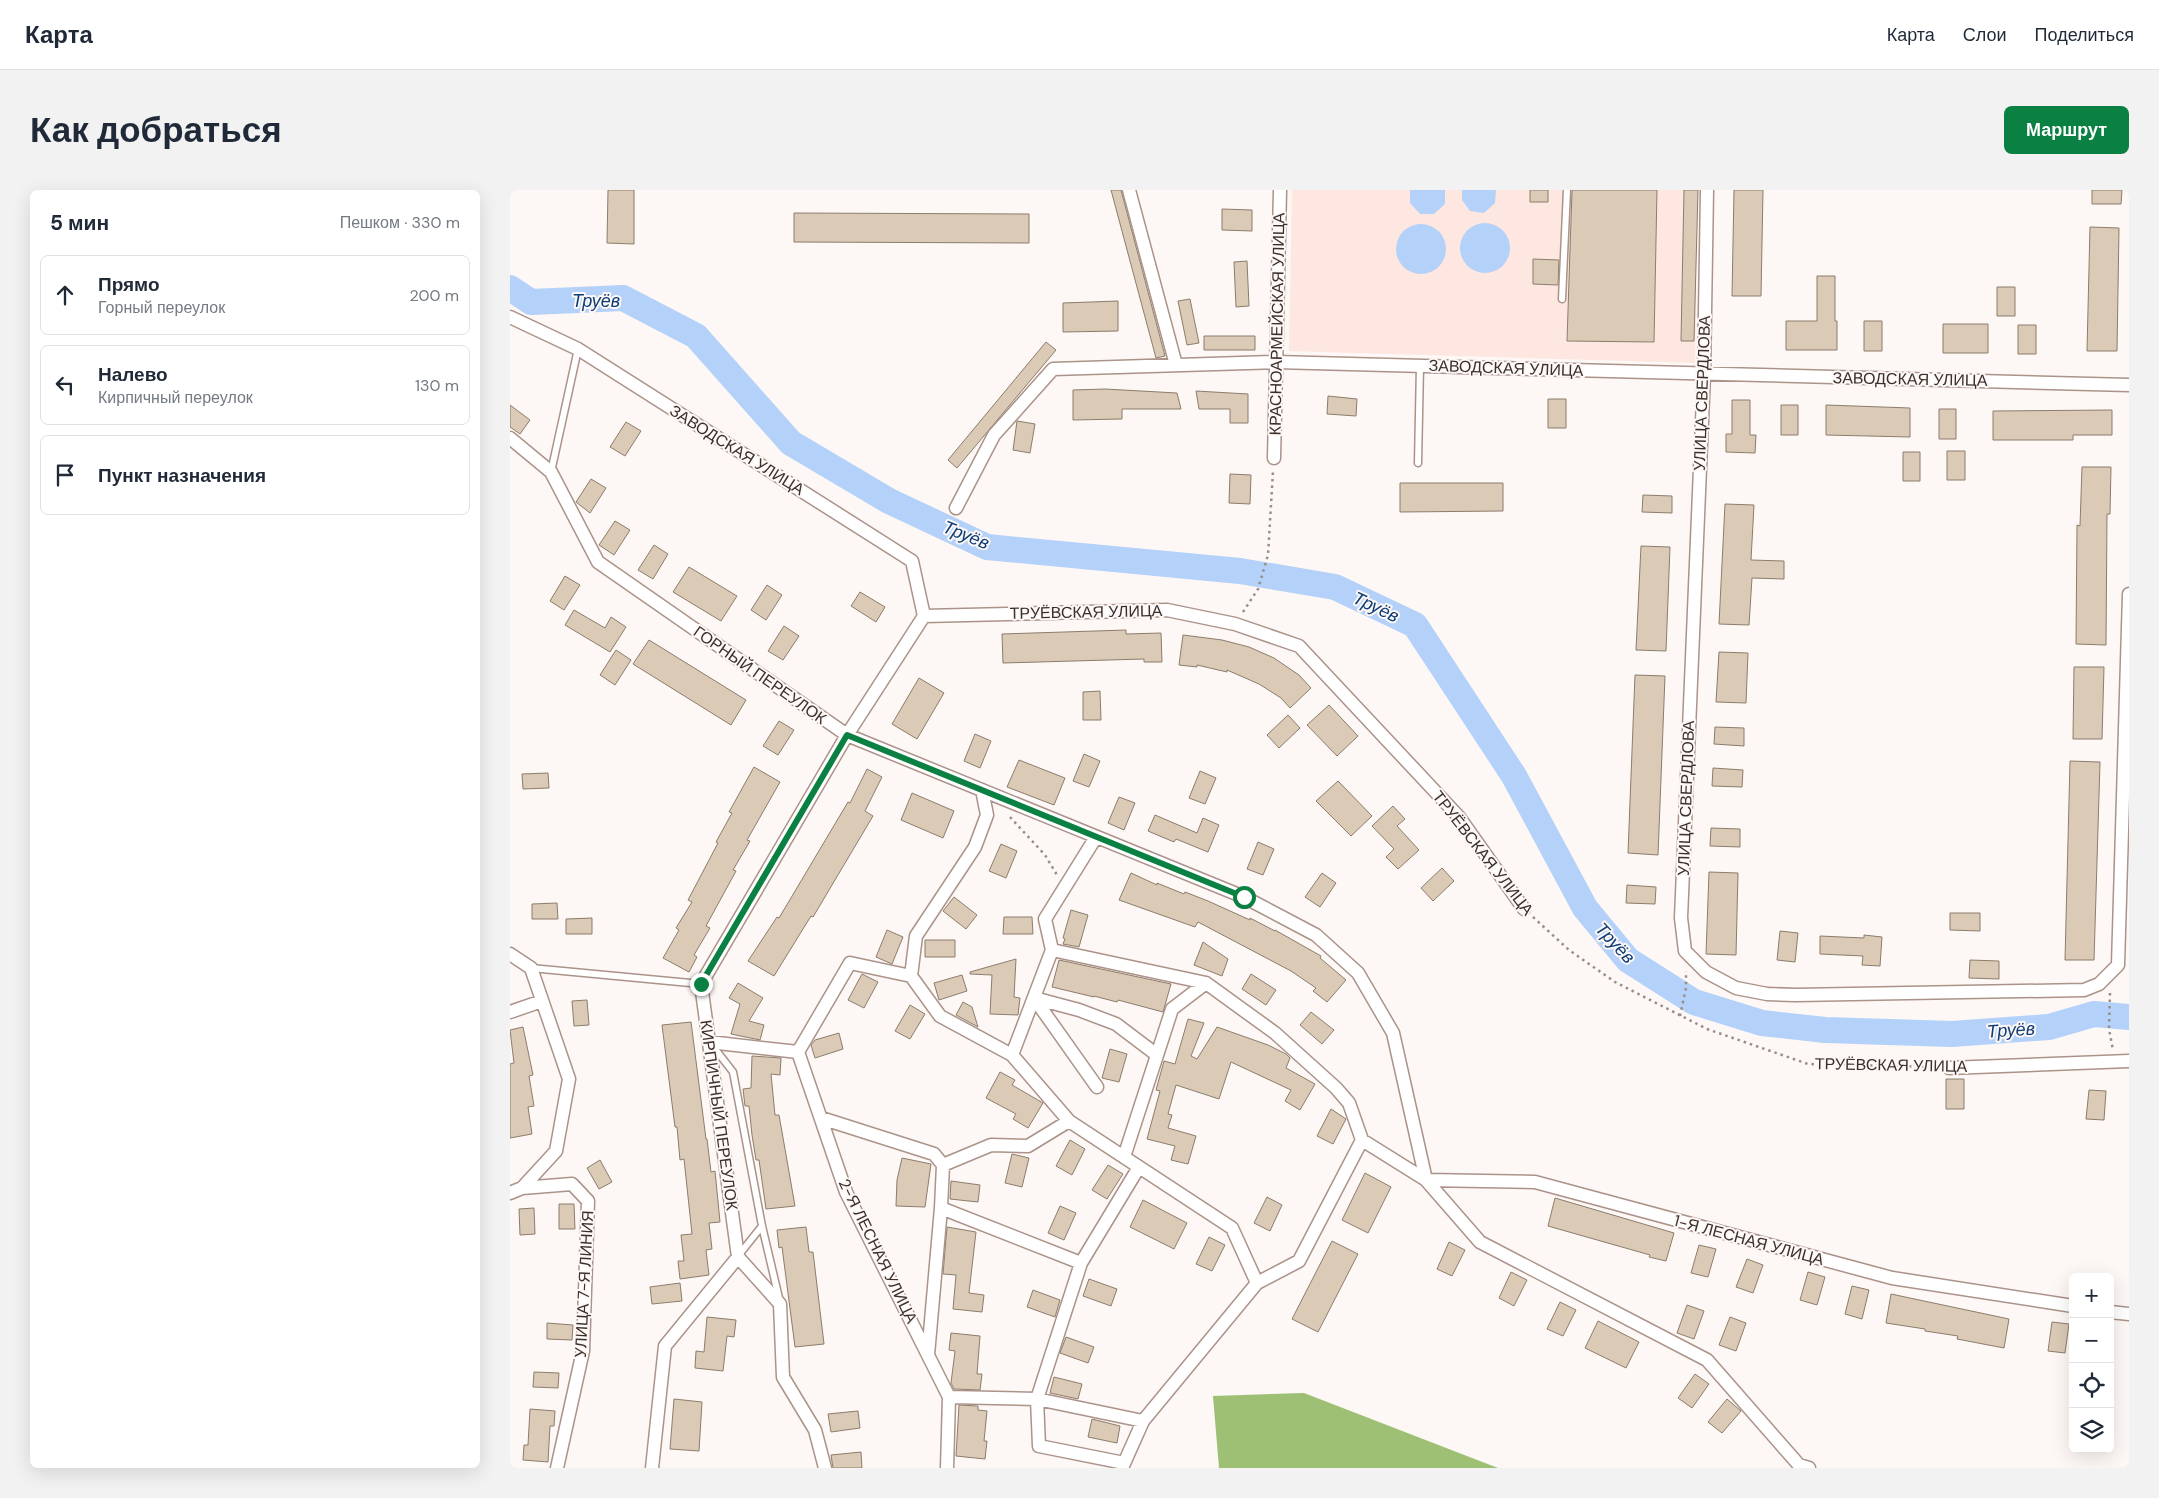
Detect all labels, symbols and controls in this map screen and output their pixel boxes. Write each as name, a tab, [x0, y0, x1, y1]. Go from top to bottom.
text: Карта	[25, 19, 93, 50]
text: Карта	[1887, 23, 1935, 47]
text: Слои	[1963, 23, 2007, 47]
text: Поделиться	[2035, 23, 2134, 47]
button: Маршрут	[2004, 106, 2129, 154]
text: Как добраться	[30, 107, 282, 153]
text: 5 мин	[50, 209, 109, 237]
text: Пешком · 330 m	[340, 212, 460, 233]
street label: КРАСНОАРМЕЙСКАЯ УЛИЦА	[1265, 212, 1289, 435]
text: Прямо	[98, 272, 160, 297]
icon: ahead	[51, 281, 79, 309]
text: 200 m	[410, 285, 459, 306]
water label: Труёв	[572, 289, 620, 313]
text: Горный переулок	[98, 297, 225, 318]
street label: УЛИЦА СВЕРДЛОВА	[1689, 315, 1715, 471]
street label: ЗАВОДСКАЯ УЛИЦА	[1428, 355, 1584, 381]
text: Налево	[98, 362, 168, 387]
street label: ЗАВОДСКАЯ УЛИЦА	[1832, 367, 1988, 391]
icon: left	[51, 371, 79, 399]
text: 130 m	[415, 375, 459, 396]
text: Кирпичный переулок	[98, 387, 253, 408]
street label: ЗАВОДСКАЯ УЛИЦА	[666, 400, 809, 500]
icon: arrive	[51, 461, 79, 489]
text: Пункт назначения	[98, 463, 266, 488]
water label: Труёв	[939, 515, 993, 555]
water label: Труёв	[1349, 586, 1403, 628]
street label: ТРУЁВСКАЯ УЛИЦА	[1010, 600, 1163, 624]
street label: ГОРНЫЙ ПЕРЕУЛОК	[689, 621, 831, 729]
street label: УЛИЦА СВЕРДЛОВА	[1673, 720, 1699, 876]
street label: ТРУЁВСКАЯ УЛИЦА	[1428, 786, 1538, 920]
route start	[1233, 886, 1256, 909]
water label: Труёв	[1590, 917, 1640, 969]
route end	[690, 973, 713, 996]
water label: Труёв	[1986, 1016, 2036, 1044]
street label: КИРПИЧНЫЙ ПЕРЕУЛОК	[695, 1018, 743, 1212]
street label: ТРУЁВСКАЯ УЛИЦА	[1815, 1053, 1968, 1077]
street label: 2-Я ЛЕСНАЯ УЛИЦА	[834, 1175, 922, 1327]
street label: УЛИЦА 7-Я ЛИНИЯ	[570, 1210, 598, 1358]
street label: 1-Я ЛЕСНАЯ УЛИЦА	[1672, 1210, 1827, 1270]
map controls	[2069, 1273, 2114, 1453]
button: +	[2069, 1273, 2114, 1318]
button: −	[2069, 1318, 2114, 1363]
button: locate	[2069, 1363, 2114, 1408]
button: layers	[2069, 1408, 2114, 1453]

